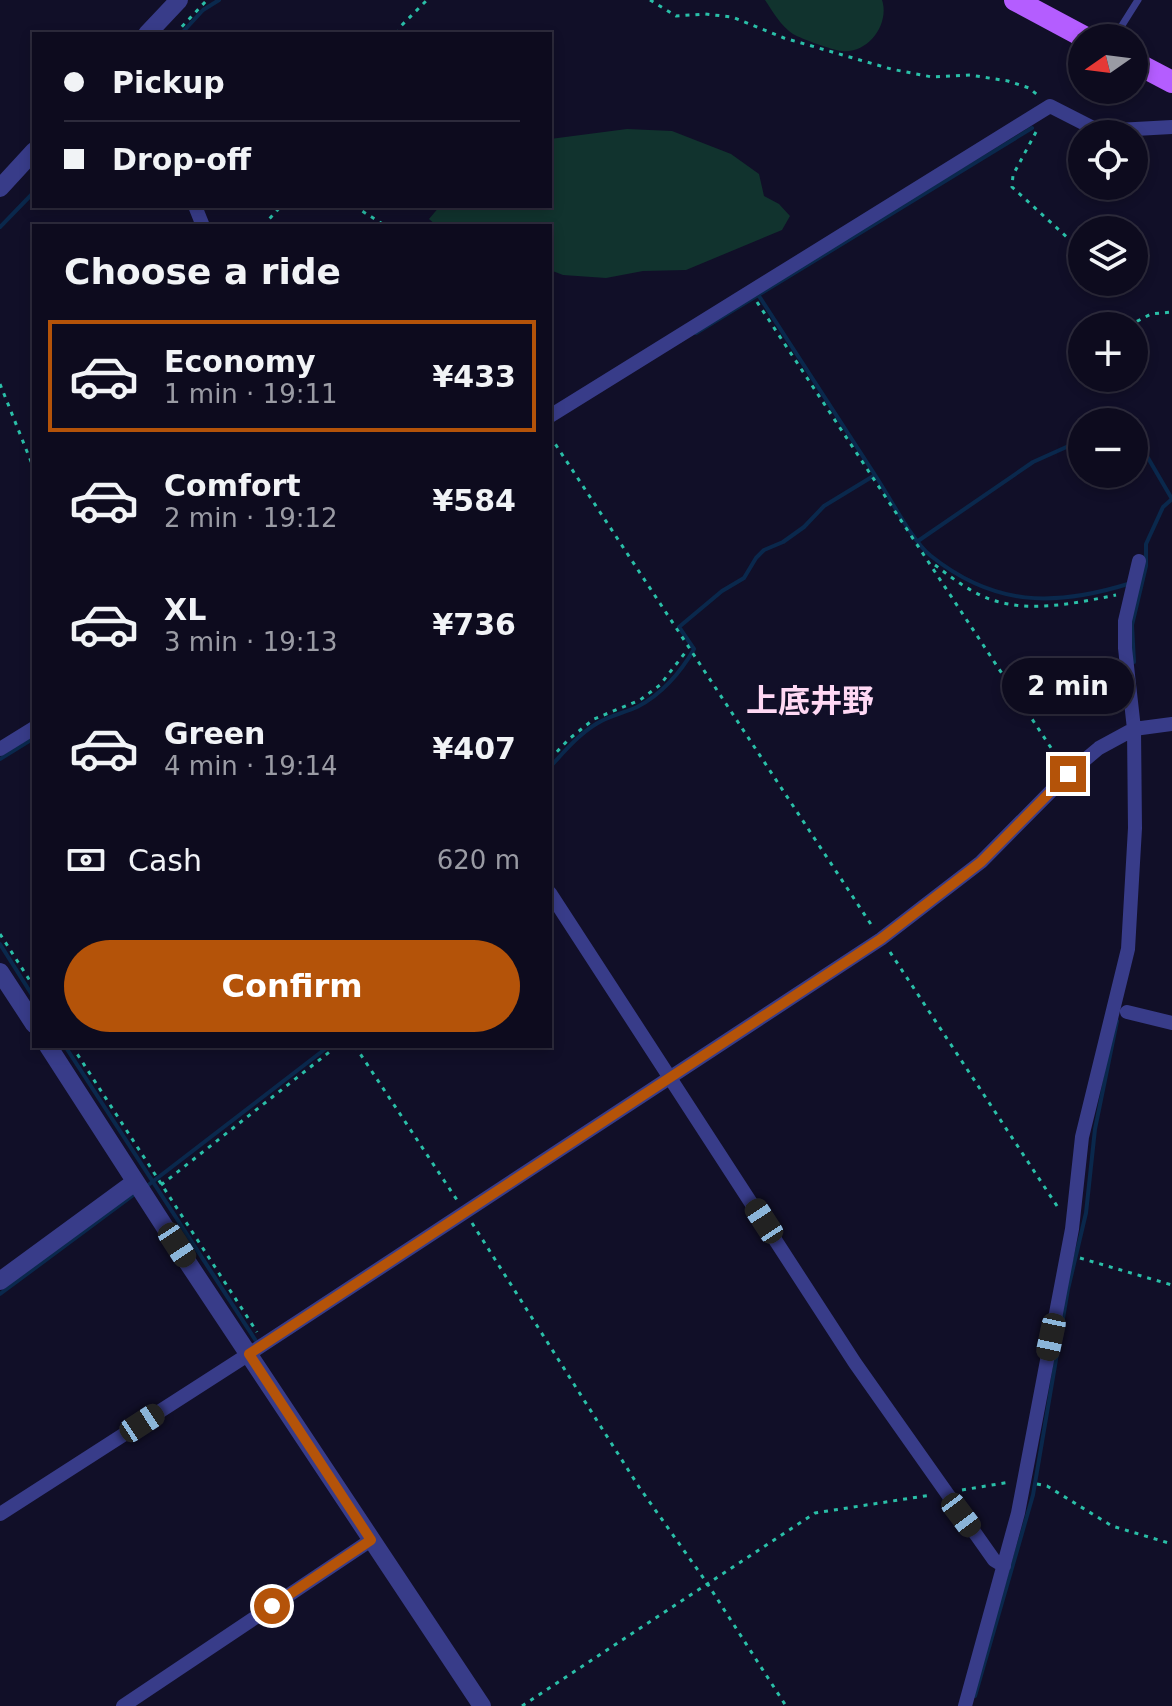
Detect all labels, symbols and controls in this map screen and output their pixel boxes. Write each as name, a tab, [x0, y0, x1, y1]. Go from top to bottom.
north arrow	[1068, 24, 1148, 104]
map controls	[1068, 24, 1148, 488]
text: Pickup	[112, 65, 225, 100]
button: locate	[1068, 120, 1148, 200]
text: Drop-off	[112, 142, 251, 177]
button: layers	[1068, 216, 1148, 296]
text: Choose a ride	[64, 251, 341, 292]
button: +	[1068, 312, 1148, 392]
icon: car	[68, 340, 140, 412]
text: Economy	[164, 344, 316, 379]
text: ¥433	[433, 359, 516, 394]
text: 1 min · 19:11	[164, 379, 338, 409]
button: −	[1068, 408, 1148, 488]
icon: car	[68, 464, 140, 536]
text: Comfort	[164, 468, 301, 503]
text: ¥584	[433, 483, 516, 518]
text: 2 min · 19:12	[164, 503, 338, 533]
icon: car	[68, 588, 140, 660]
text: XL	[164, 592, 206, 627]
text: ¥736	[433, 607, 516, 642]
text: 3 min · 19:13	[164, 627, 338, 657]
callout: 2 min	[1002, 658, 1134, 714]
text: 2 min	[1027, 671, 1109, 701]
district label: 上底井野	[746, 682, 874, 720]
icon: car	[68, 712, 140, 784]
text: Green	[164, 716, 265, 751]
text: ¥407	[433, 731, 516, 766]
text: 4 min · 19:14	[164, 751, 338, 781]
route end	[1050, 756, 1086, 792]
icon: cash	[64, 838, 108, 882]
text: Cash	[128, 843, 202, 878]
text: 620 m	[437, 845, 520, 875]
button: Confirm	[64, 940, 520, 1032]
car	[741, 1194, 787, 1248]
car	[154, 1218, 200, 1272]
car	[1034, 1311, 1068, 1363]
car	[115, 1400, 169, 1446]
car	[937, 1489, 985, 1541]
route start	[254, 1588, 290, 1624]

